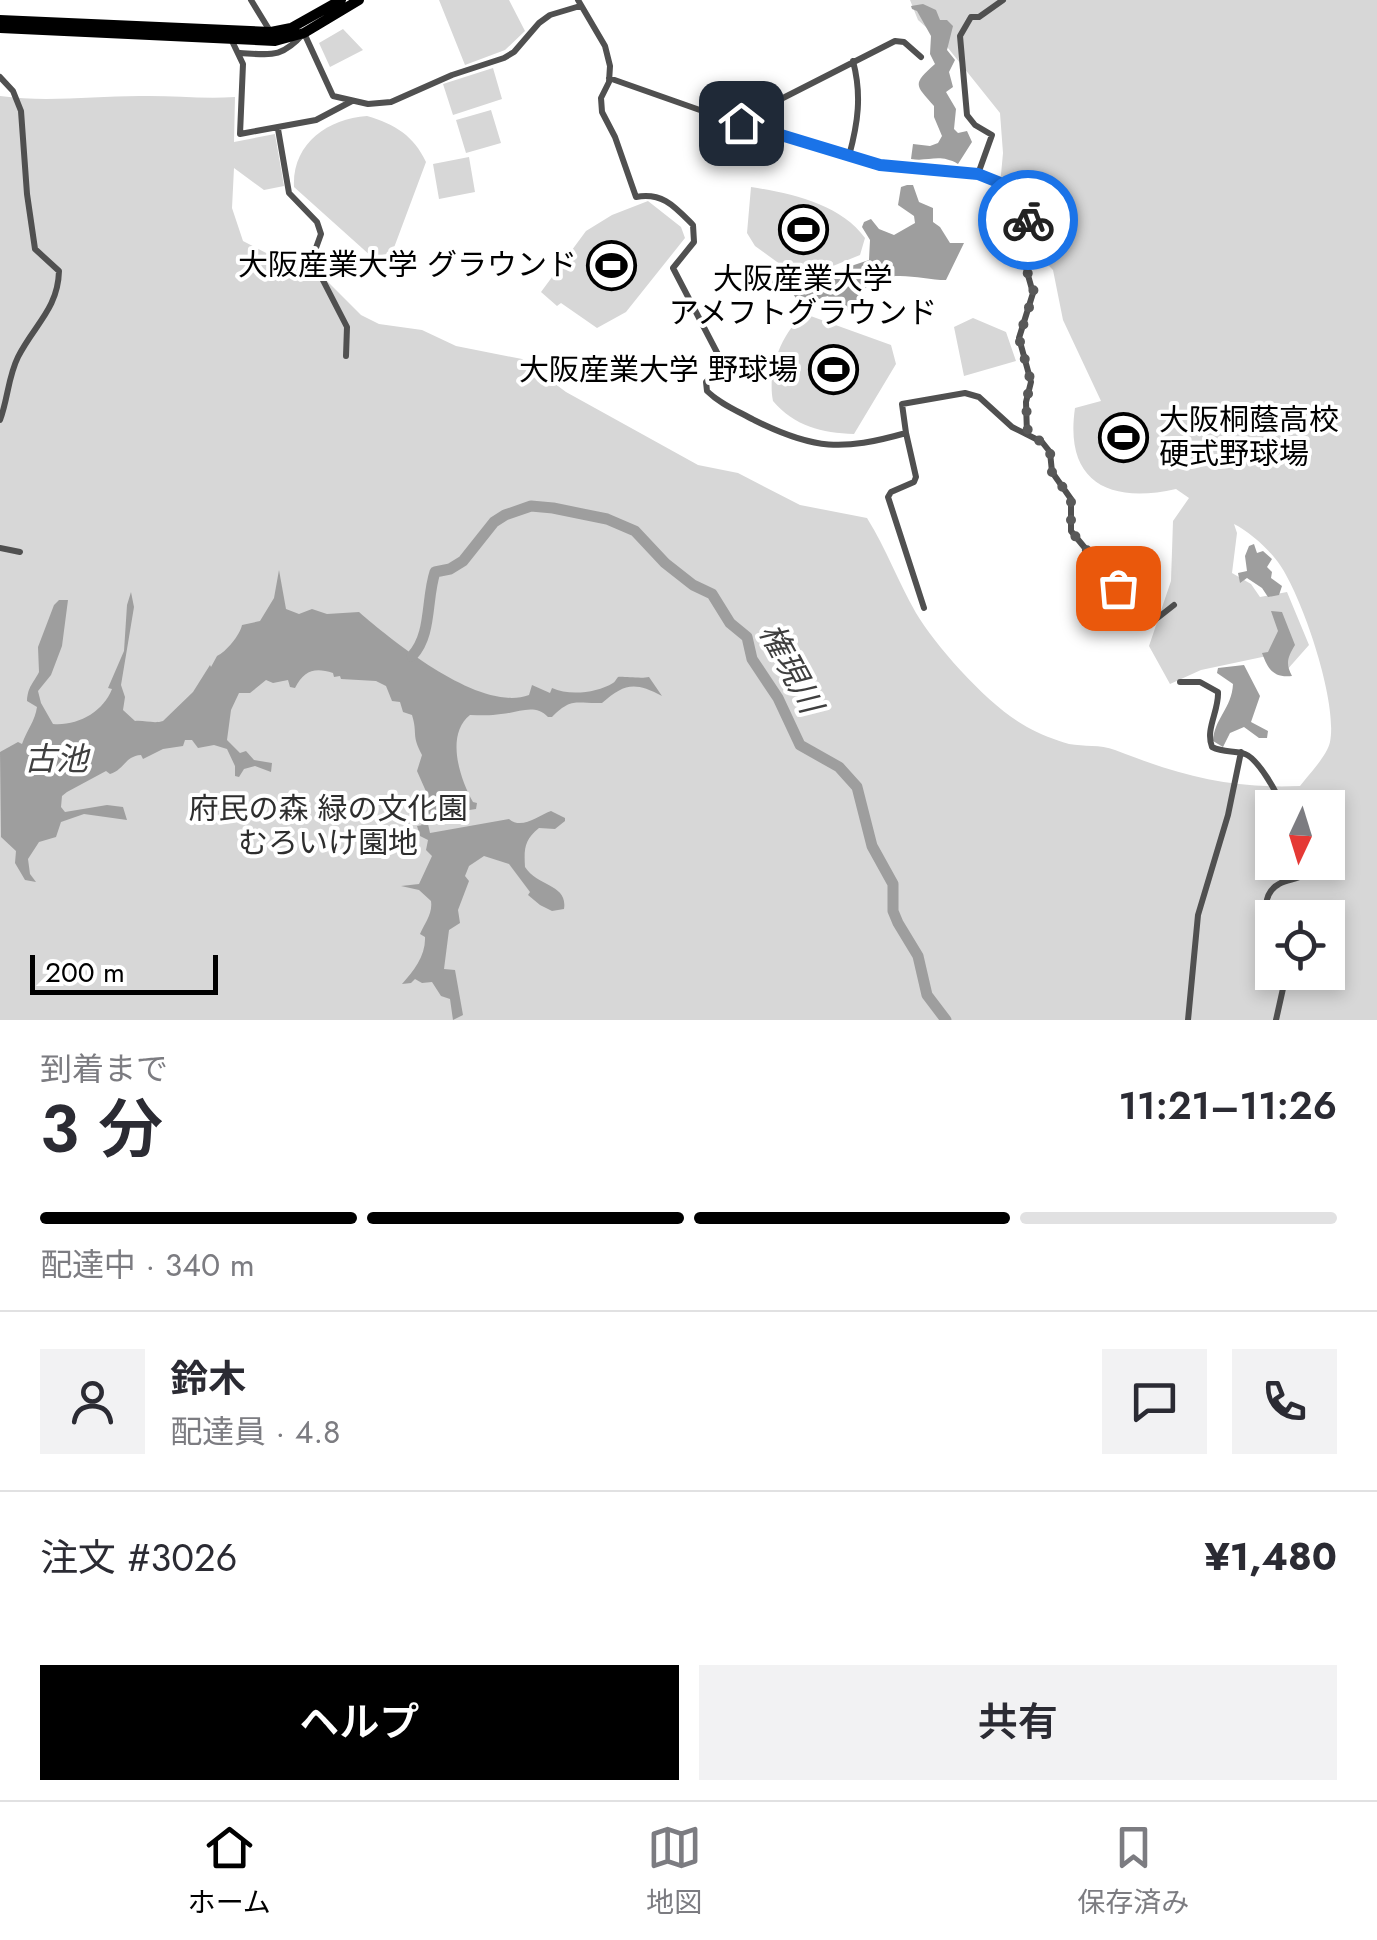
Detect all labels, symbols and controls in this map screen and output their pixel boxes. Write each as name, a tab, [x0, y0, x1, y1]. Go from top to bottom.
pin	[699, 81, 784, 166]
icon: home	[714, 96, 769, 151]
courier	[978, 170, 1078, 270]
icon: bike	[1001, 193, 1056, 248]
sports icon: 大阪産業大学 アメフトグラウンド	[777, 204, 829, 256]
sports icon: 大阪産業大学 グラウンド	[586, 239, 638, 291]
place label: 大阪産業大学 グラウンド	[238, 243, 577, 286]
place label: 大阪産業大学 アメフトグラウンド	[669, 257, 937, 334]
sports icon: 大阪産業大学 野球場	[807, 344, 859, 396]
place label: 大阪産業大学 野球場	[519, 348, 798, 391]
place label: 大阪桐蔭高校 硬式野球場	[1159, 398, 1339, 475]
sports icon: 大阪桐蔭高校 硬式野球場	[1098, 411, 1150, 463]
pin	[1076, 546, 1161, 631]
icon: bag	[1091, 561, 1146, 616]
water label: 権現川	[748, 615, 835, 724]
water label: 古池	[24, 736, 91, 782]
park label: 府民の森 緑の文化園 むろいけ園地	[189, 787, 468, 864]
north arrow	[1255, 790, 1345, 880]
map controls	[1255, 790, 1345, 990]
button: locate	[1255, 900, 1345, 990]
scale bar	[30, 950, 218, 994]
text: 200 m	[45, 952, 125, 993]
text: 到着まで	[40, 1046, 168, 1092]
text: 11:21–11:26	[1118, 1078, 1337, 1133]
text: 3 分	[40, 1082, 163, 1176]
text: 配達中 · 340 m	[40, 1242, 255, 1288]
button: person	[40, 1349, 145, 1454]
button: chat	[1102, 1349, 1207, 1454]
button: phone	[1232, 1349, 1337, 1454]
text: 鈴木	[170, 1351, 246, 1406]
text: 配達員 · 4.8	[170, 1409, 341, 1455]
text: ¥1,480	[1204, 1529, 1337, 1584]
text: 注文 #3026	[40, 1530, 237, 1585]
button: ヘルプ	[40, 1665, 679, 1780]
button: 共有	[699, 1665, 1337, 1780]
tab: ホーム	[188, 1820, 271, 1923]
tab: 地図	[646, 1820, 702, 1923]
tab: 保存済み	[1077, 1820, 1189, 1923]

